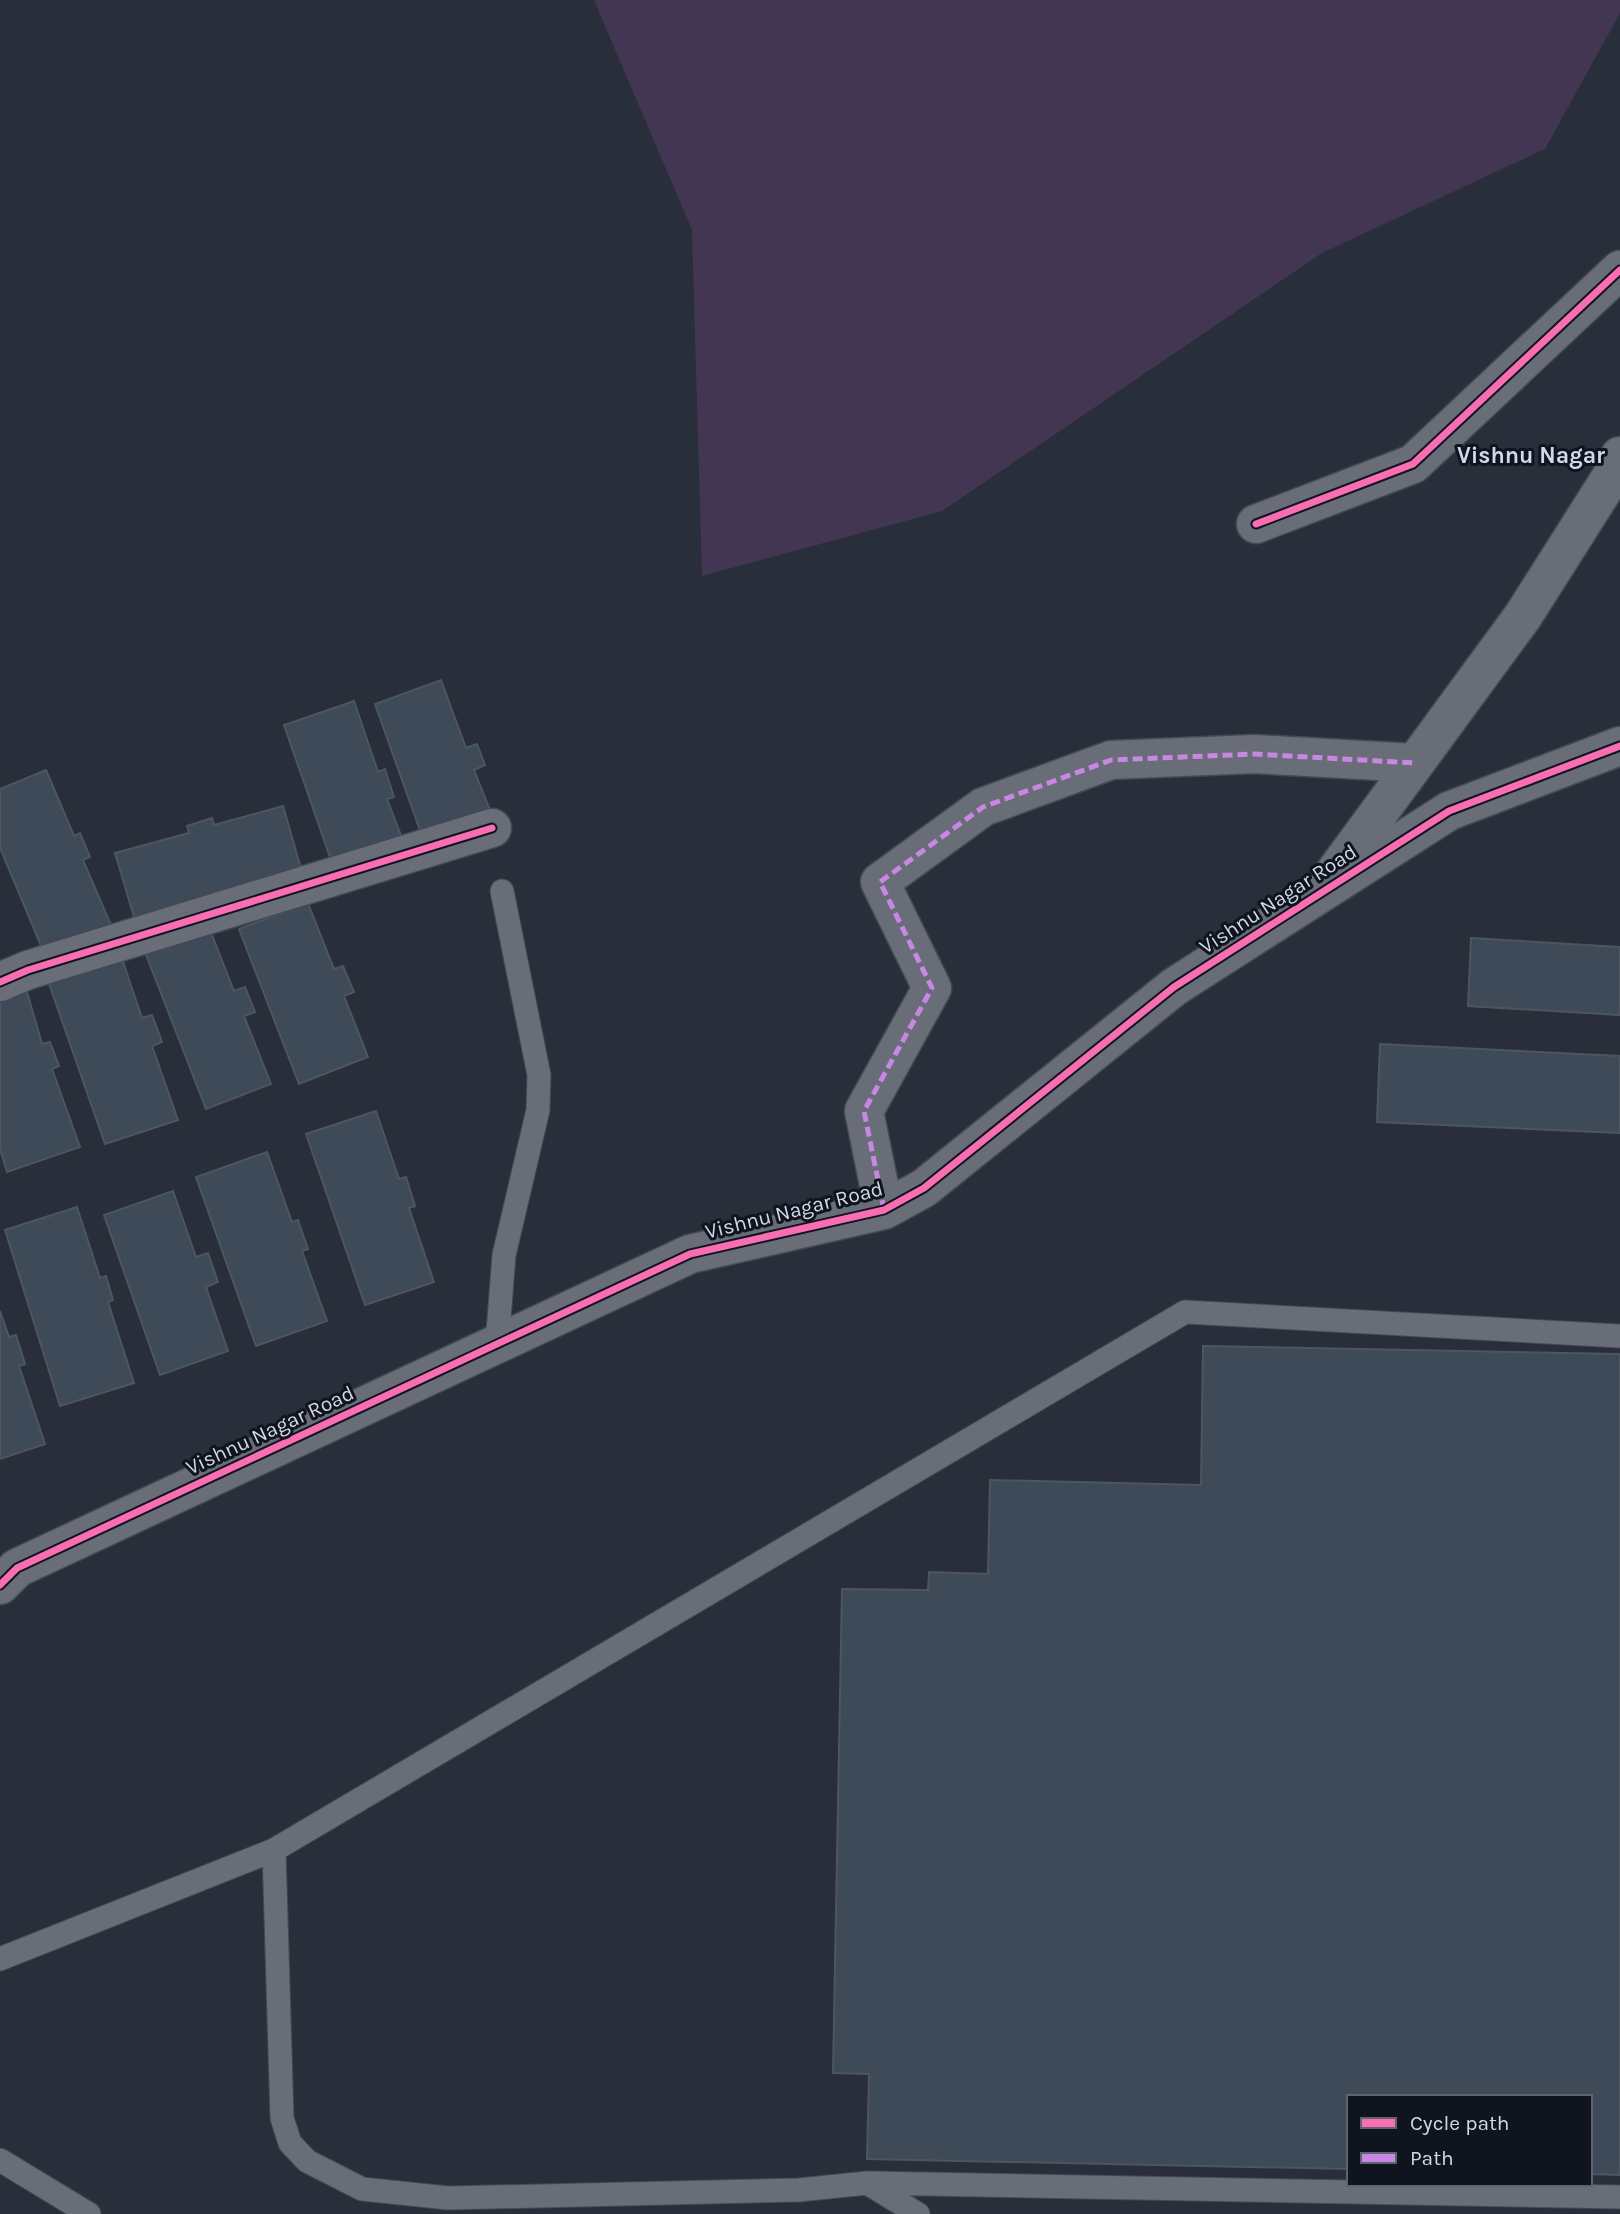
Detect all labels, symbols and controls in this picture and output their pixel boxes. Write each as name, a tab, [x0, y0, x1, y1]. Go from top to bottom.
district label: Vishnu Nagar	[1457, 442, 1605, 469]
street label: Vishnu Nagar Road	[1195, 839, 1361, 959]
street label: Vishnu Nagar Road	[703, 1176, 885, 1244]
street label: Vishnu Nagar Road	[182, 1381, 358, 1479]
legend	[1347, 2095, 1592, 2186]
text: Cycle path	[1410, 2111, 1510, 2135]
text: Path	[1410, 2146, 1454, 2170]

